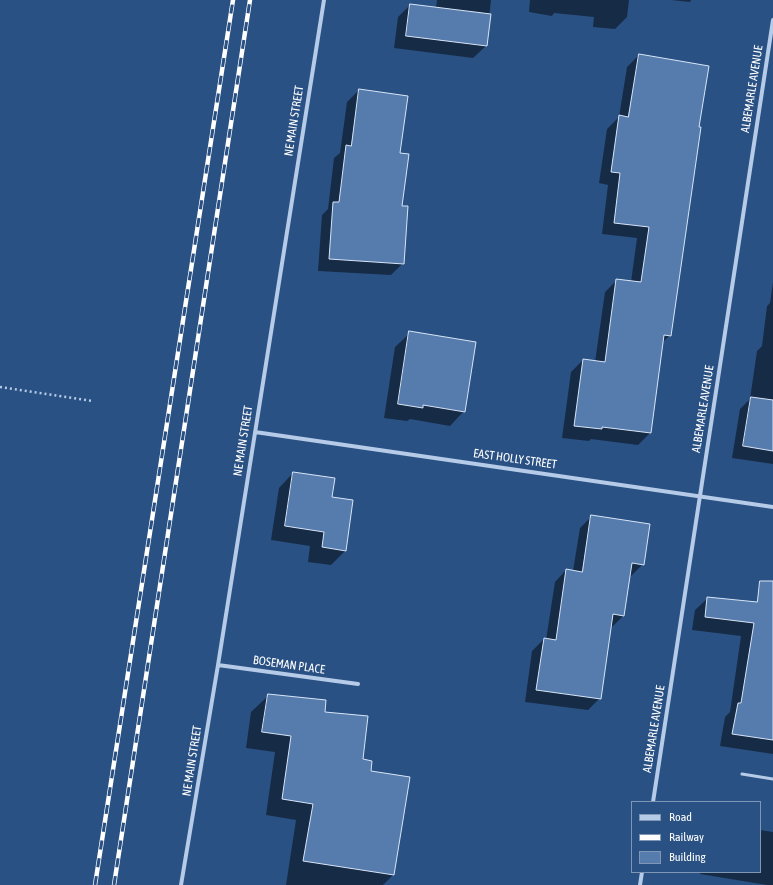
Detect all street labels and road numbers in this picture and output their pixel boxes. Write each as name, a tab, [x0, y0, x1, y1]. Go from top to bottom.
street label: ALBEMARLE AVENUE	[738, 44, 766, 134]
street label: NE MAIN STREET	[281, 85, 307, 157]
street label: ALBEMARLE AVENUE	[689, 364, 717, 454]
street label: NE MAIN STREET	[230, 405, 256, 477]
street label: EAST HOLLY STREET	[472, 446, 558, 472]
street label: BOSEMAN PLACE	[252, 653, 326, 677]
street label: ALBEMARLE AVENUE	[640, 684, 668, 774]
street label: NE MAIN STREET	[179, 725, 205, 797]

